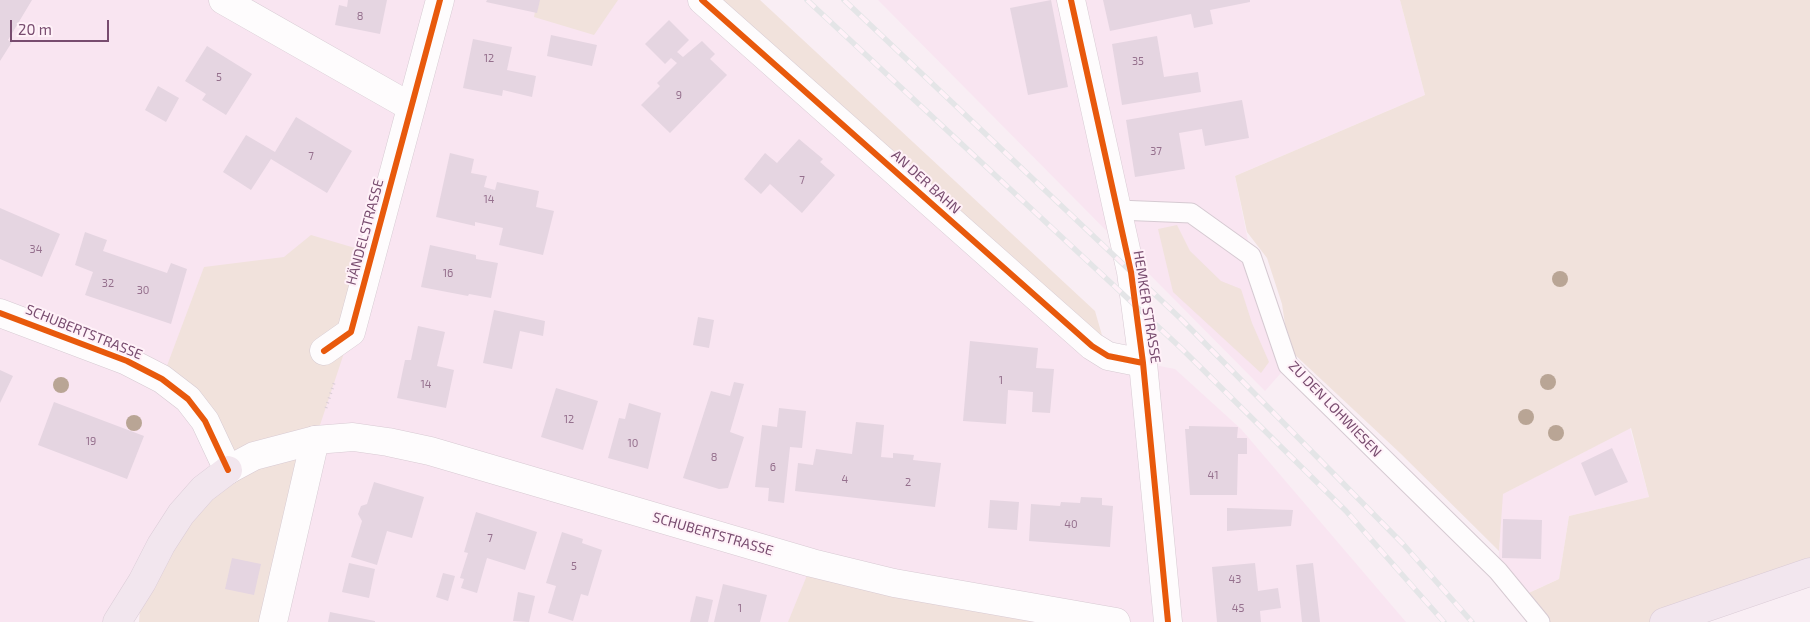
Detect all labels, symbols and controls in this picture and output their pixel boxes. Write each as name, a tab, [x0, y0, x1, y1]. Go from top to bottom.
house number: 8	[357, 9, 363, 23]
scale bar	[12, 10, 111, 42]
text: 20 m	[18, 20, 52, 38]
house number: 12	[484, 51, 494, 65]
house number: 35	[1132, 54, 1144, 68]
house number: 5	[216, 70, 222, 84]
house number: 9	[676, 88, 682, 102]
house number: 37	[1150, 144, 1162, 158]
street label: AN DER BAHN	[888, 147, 964, 217]
house number: 7	[308, 149, 314, 163]
house number: 7	[799, 173, 805, 187]
street label: HÄNDELSTRASSE	[343, 177, 387, 287]
house number: 14	[483, 192, 495, 206]
house number: 34	[30, 242, 42, 256]
street label: HEMKER STRASSE	[1130, 249, 1164, 365]
house number: 16	[443, 266, 453, 280]
house number: 32	[102, 276, 114, 290]
house number: 30	[137, 283, 149, 297]
street label: SCHUBERTSTRASSE	[23, 301, 145, 363]
street label: ZU DEN LOHWIESEN	[1285, 358, 1385, 460]
house number: 1	[999, 373, 1003, 387]
house number: 14	[420, 377, 432, 391]
house number: 12	[564, 412, 574, 426]
house number: 19	[86, 434, 96, 448]
house number: 10	[627, 436, 639, 450]
house number: 8	[711, 450, 717, 464]
house number: 6	[770, 460, 776, 474]
house number: 41	[1207, 468, 1219, 482]
house number: 4	[842, 472, 848, 486]
house number: 2	[905, 475, 911, 489]
street label: SCHUBERTSTRASSE	[651, 509, 775, 559]
house number: 40	[1064, 517, 1078, 531]
house number: 7	[487, 531, 493, 545]
house number: 5	[571, 559, 577, 573]
house number: 43	[1229, 572, 1241, 586]
house number: 1	[738, 601, 742, 615]
house number: 45	[1232, 601, 1244, 615]

